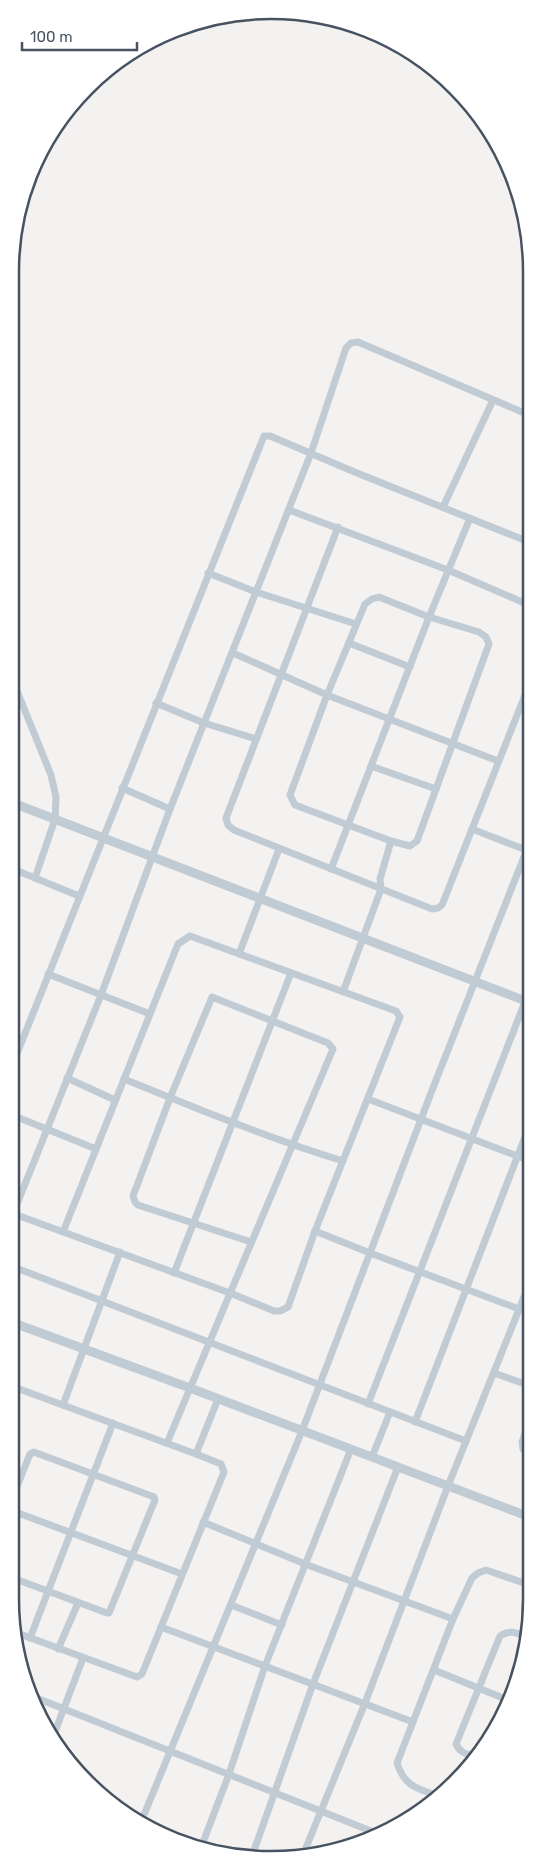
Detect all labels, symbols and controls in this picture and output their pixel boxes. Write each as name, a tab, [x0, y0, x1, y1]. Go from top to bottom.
scale bar	[22, 20, 138, 52]
text: 100 m	[30, 28, 72, 46]

